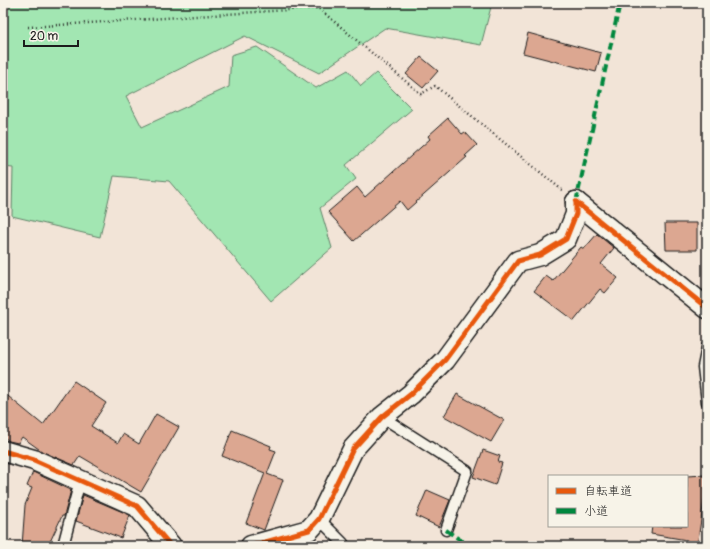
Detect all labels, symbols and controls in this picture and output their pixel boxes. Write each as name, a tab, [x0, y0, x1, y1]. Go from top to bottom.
scale bar	[24, 22, 78, 48]
text: 20 m	[30, 29, 59, 44]
legend	[548, 475, 688, 527]
text: 自転車道	[584, 484, 632, 499]
text: 小道	[584, 504, 608, 519]

